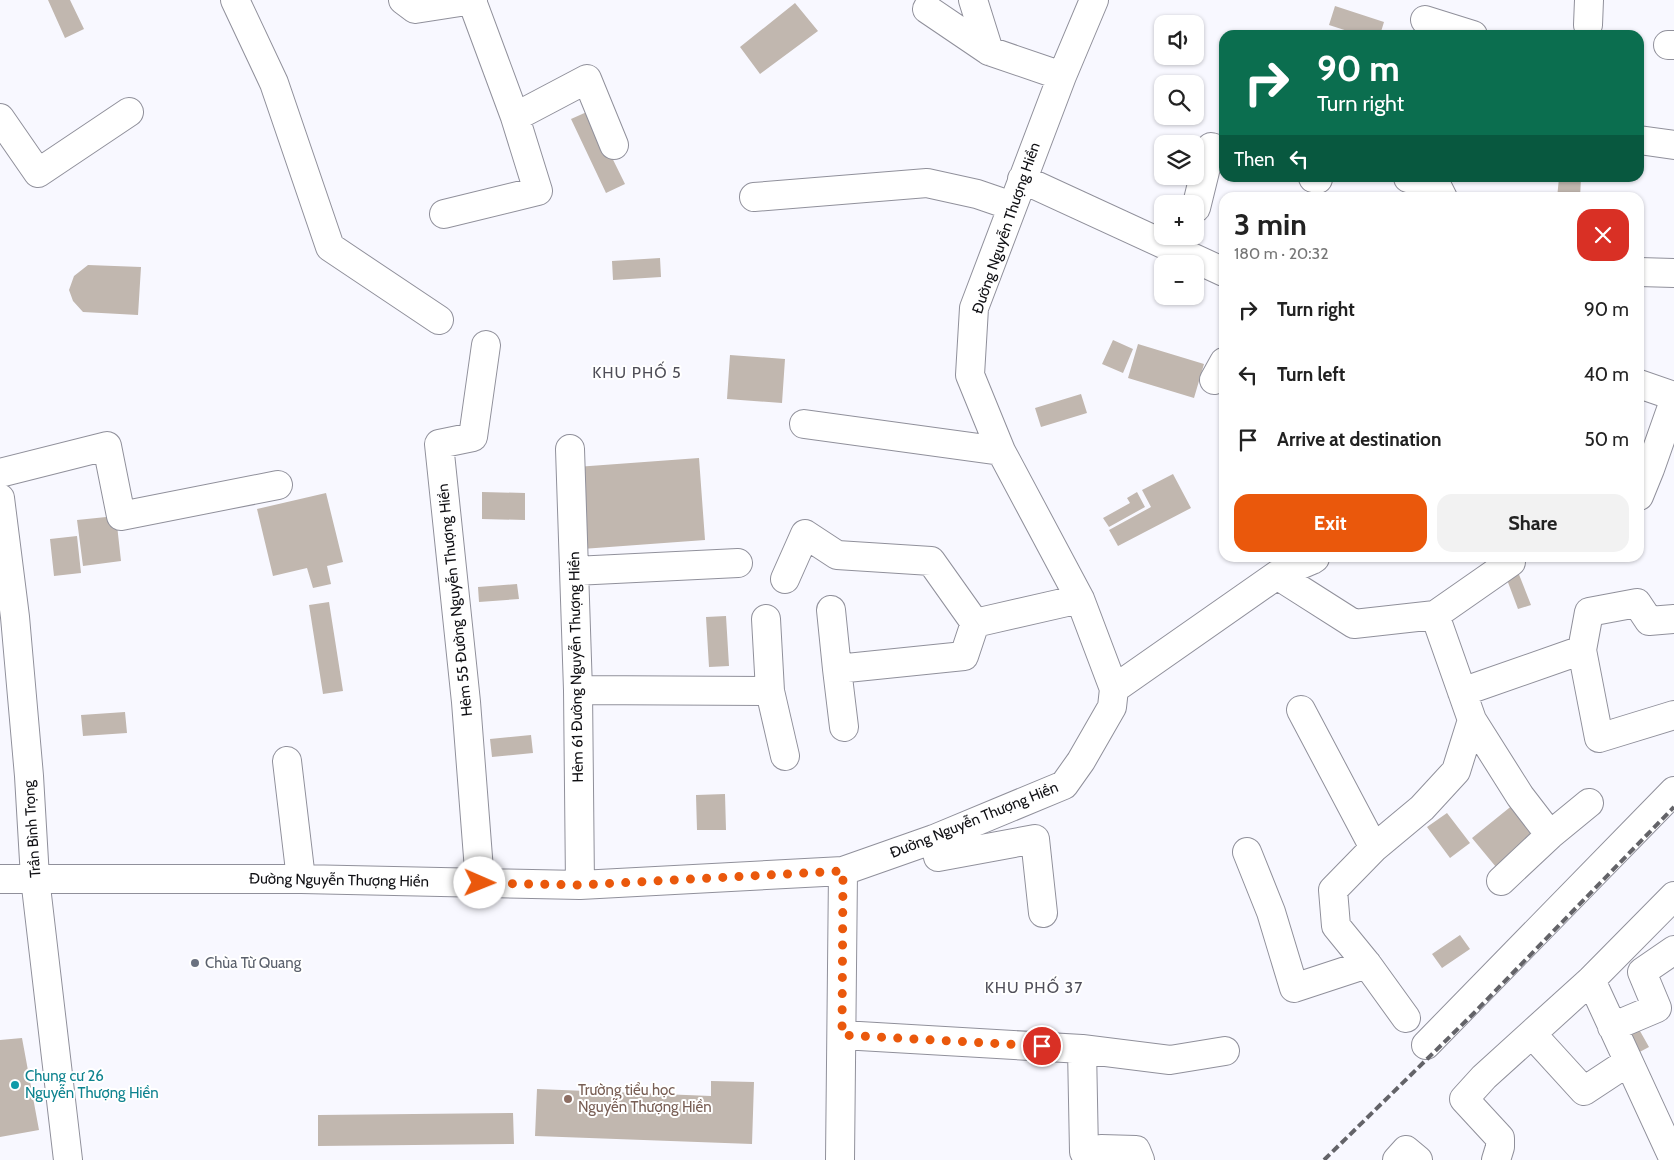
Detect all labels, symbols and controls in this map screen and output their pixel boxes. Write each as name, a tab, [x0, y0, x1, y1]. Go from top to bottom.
map controls	[1154, 15, 1204, 305]
button: sound	[1154, 15, 1204, 65]
text: 90 m	[1317, 47, 1400, 90]
icon: right	[1234, 50, 1299, 115]
button: search	[1154, 75, 1204, 125]
text: Turn right	[1317, 90, 1404, 117]
button: layers	[1154, 135, 1204, 185]
street label: Đường Nguyễn Thượng Hiền	[968, 140, 1044, 316]
icon: left	[1285, 145, 1313, 173]
text: Then	[1234, 148, 1275, 171]
button: +	[1154, 195, 1204, 245]
text: 3 min	[1234, 206, 1307, 243]
button: close	[1577, 209, 1629, 261]
text: 180 m · 20:32	[1234, 244, 1329, 263]
button: −	[1154, 255, 1204, 305]
icon: right	[1234, 296, 1262, 324]
text: Turn right	[1277, 298, 1355, 321]
text: 90 m	[1584, 298, 1629, 321]
district label: KHU PHỐ 5	[592, 361, 682, 382]
icon: left	[1234, 361, 1262, 389]
text: Turn left	[1277, 363, 1345, 386]
text: 40 m	[1584, 363, 1629, 386]
icon: arrive	[1234, 426, 1262, 454]
text: Arrive at destination	[1277, 428, 1441, 451]
text: 50 m	[1585, 428, 1629, 451]
street label: Hẻm 55 Đường Nguyễn Thượng Hiền	[434, 483, 476, 717]
button: Exit	[1234, 494, 1427, 552]
button: Share	[1437, 494, 1629, 552]
street label: Hẻm 61 Đường Nguyễn Thượng Hiền	[565, 551, 587, 783]
street label: Đường Nguyễn Thượng Hiền	[887, 778, 1061, 862]
street label: Trần Bình Trọng	[20, 779, 44, 878]
position arrow	[453, 856, 505, 908]
street label: Đường Nguyễn Thượng Hiền	[249, 869, 429, 891]
place label: Chùa Từ Quang	[205, 954, 302, 972]
marker: Chùa Từ Quang	[189, 957, 201, 969]
district label: KHU PHỐ 37	[985, 976, 1083, 997]
pin	[1021, 1025, 1063, 1067]
icon: arrive	[1028, 1032, 1056, 1060]
place label: Chung cư 26 Nguyễn Thượng Hiền	[25, 1067, 159, 1102]
marker: Chung cư 26 Nguyễn Thượng Hiền	[9, 1079, 21, 1091]
place label: Trường tiểu học Nguyễn Thượng Hiền	[578, 1081, 712, 1116]
marker: Trường tiểu học Nguyễn Thượng Hiền	[562, 1093, 574, 1105]

